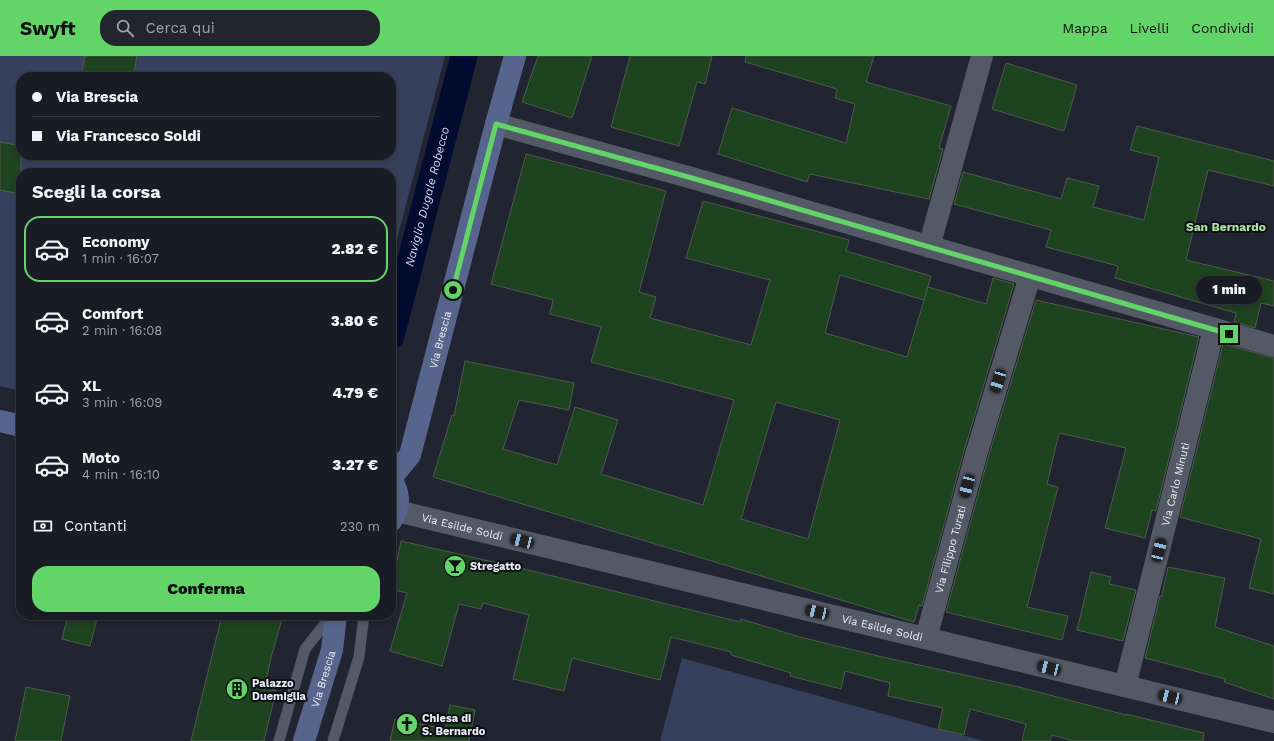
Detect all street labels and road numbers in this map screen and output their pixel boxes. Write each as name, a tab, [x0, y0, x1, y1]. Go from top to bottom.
street label: Via Brescia	[426, 310, 454, 370]
street label: Via Carlo Minuti	[1159, 441, 1192, 527]
street label: Via Filippo Turati	[932, 504, 968, 595]
street label: Via Esilde Soldi	[420, 511, 504, 543]
street label: Via Esilde Soldi	[840, 612, 924, 644]
street label: Via Brescia	[308, 649, 338, 709]

